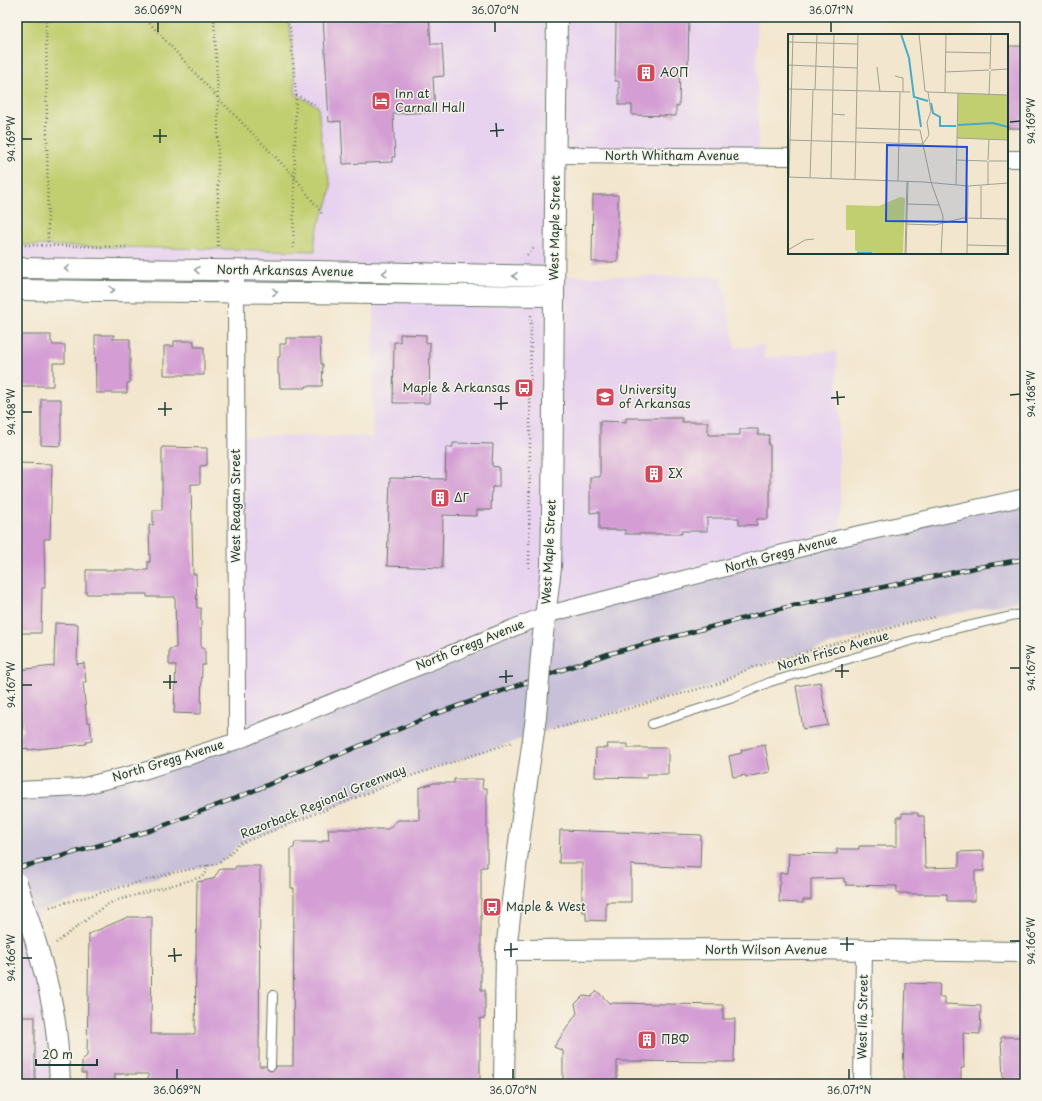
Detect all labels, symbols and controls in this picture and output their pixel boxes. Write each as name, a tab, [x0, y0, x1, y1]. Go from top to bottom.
text: 36.069°N	[134, 2, 182, 17]
text: 36.070°N	[471, 2, 519, 17]
text: 36.071°N	[809, 2, 853, 17]
inset map	[788, 34, 1008, 254]
building icon: ΑΟΠ	[635, 62, 657, 84]
place label: ΑΟΠ	[660, 63, 688, 81]
place label: Inn at Carnall Hall	[395, 84, 465, 116]
hotel icon: Inn at Carnall Hall	[370, 90, 392, 112]
text: 94.169°W	[1023, 97, 1038, 144]
text: 94.169°W	[3, 115, 18, 162]
street label: North Whitham Avenue	[605, 146, 740, 164]
street label: West Maple Street	[544, 175, 564, 281]
street label: North Arkansas Avenue	[216, 260, 354, 280]
one-way arrow	[64, 264, 70, 273]
one-way arrow	[194, 266, 200, 274]
one-way arrow	[382, 268, 388, 277]
one-way arrow	[512, 271, 518, 280]
one-way arrow	[109, 286, 115, 294]
one-way arrow	[272, 288, 278, 297]
text: 94.168°W	[1023, 370, 1038, 418]
bus stop icon: Maple & Arkansas	[513, 377, 535, 399]
place label: Maple & Arkansas	[402, 378, 510, 396]
place label: University of Arkansas	[619, 380, 691, 412]
school or university icon: University of Arkansas	[594, 386, 616, 408]
text: 94.168°W	[3, 388, 18, 436]
street label: West Reagan Street	[226, 449, 244, 563]
building icon: ΣΧ	[643, 463, 665, 485]
place label: ΣΧ	[668, 464, 683, 482]
building icon: ΔΓ	[429, 487, 451, 509]
place label: ΔΓ	[454, 488, 470, 506]
street label: West Maple Street	[536, 499, 560, 605]
street label: North Gregg Avenue	[723, 529, 839, 577]
street label: North Gregg Avenue	[413, 614, 527, 674]
street label: North Frisco Avenue	[775, 625, 891, 675]
text: 94.167°W	[1023, 644, 1038, 691]
text: 94.167°W	[3, 661, 18, 708]
street label: North Gregg Avenue	[110, 734, 226, 786]
street label: Razorback Regional Greenway	[237, 760, 408, 843]
bus stop icon: Maple & West	[481, 896, 503, 918]
place label: Maple & West	[506, 897, 586, 915]
text: 94.166°W	[1023, 916, 1038, 965]
text: 94.166°W	[3, 933, 18, 982]
street label: North Wilson Avenue	[705, 940, 827, 958]
street label: West Ila Street	[852, 974, 872, 1060]
building icon: ΠΒΦ	[636, 1029, 658, 1051]
place label: ΠΒΦ	[661, 1030, 689, 1048]
scale bar	[36, 1041, 97, 1067]
text: 20 m	[42, 1045, 73, 1063]
text: 36.069°N	[153, 1082, 201, 1097]
text: 36.070°N	[489, 1082, 537, 1097]
text: 36.071°N	[827, 1082, 871, 1097]

